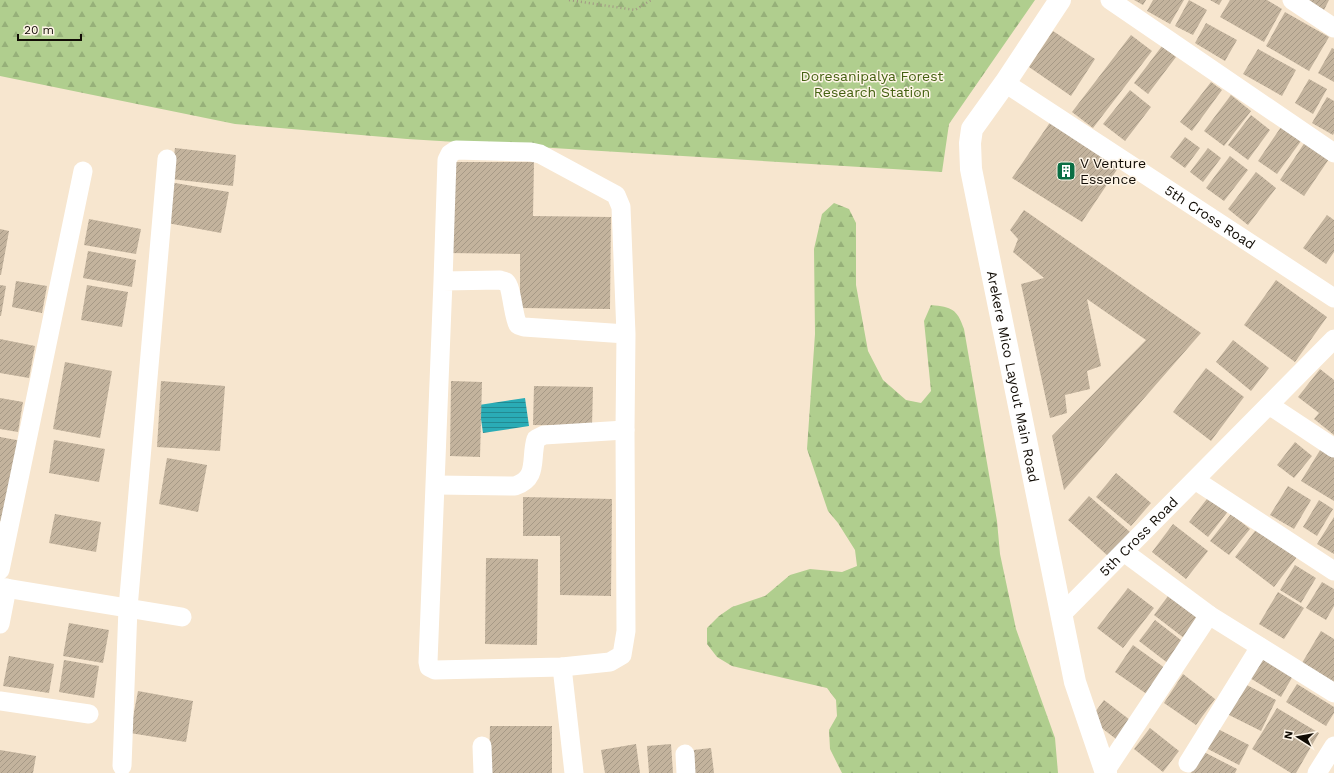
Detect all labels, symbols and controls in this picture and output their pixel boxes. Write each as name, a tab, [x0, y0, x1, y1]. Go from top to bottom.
scale bar	[18, 16, 81, 42]
text: 20 m	[24, 23, 54, 37]
park label: Doresanipalya Forest Research Station	[801, 68, 944, 100]
place label: V Venture Essence	[1080, 155, 1146, 187]
building icon: V Venture Essence	[1055, 160, 1077, 182]
street label: 5th Cross Road	[1162, 182, 1258, 252]
street label: Arekere Mico Layout Main Road	[984, 269, 1042, 484]
street label: 5th Cross Road	[1096, 494, 1181, 579]
north arrow	[1278, 717, 1318, 757]
text: N	[1282, 730, 1296, 740]

